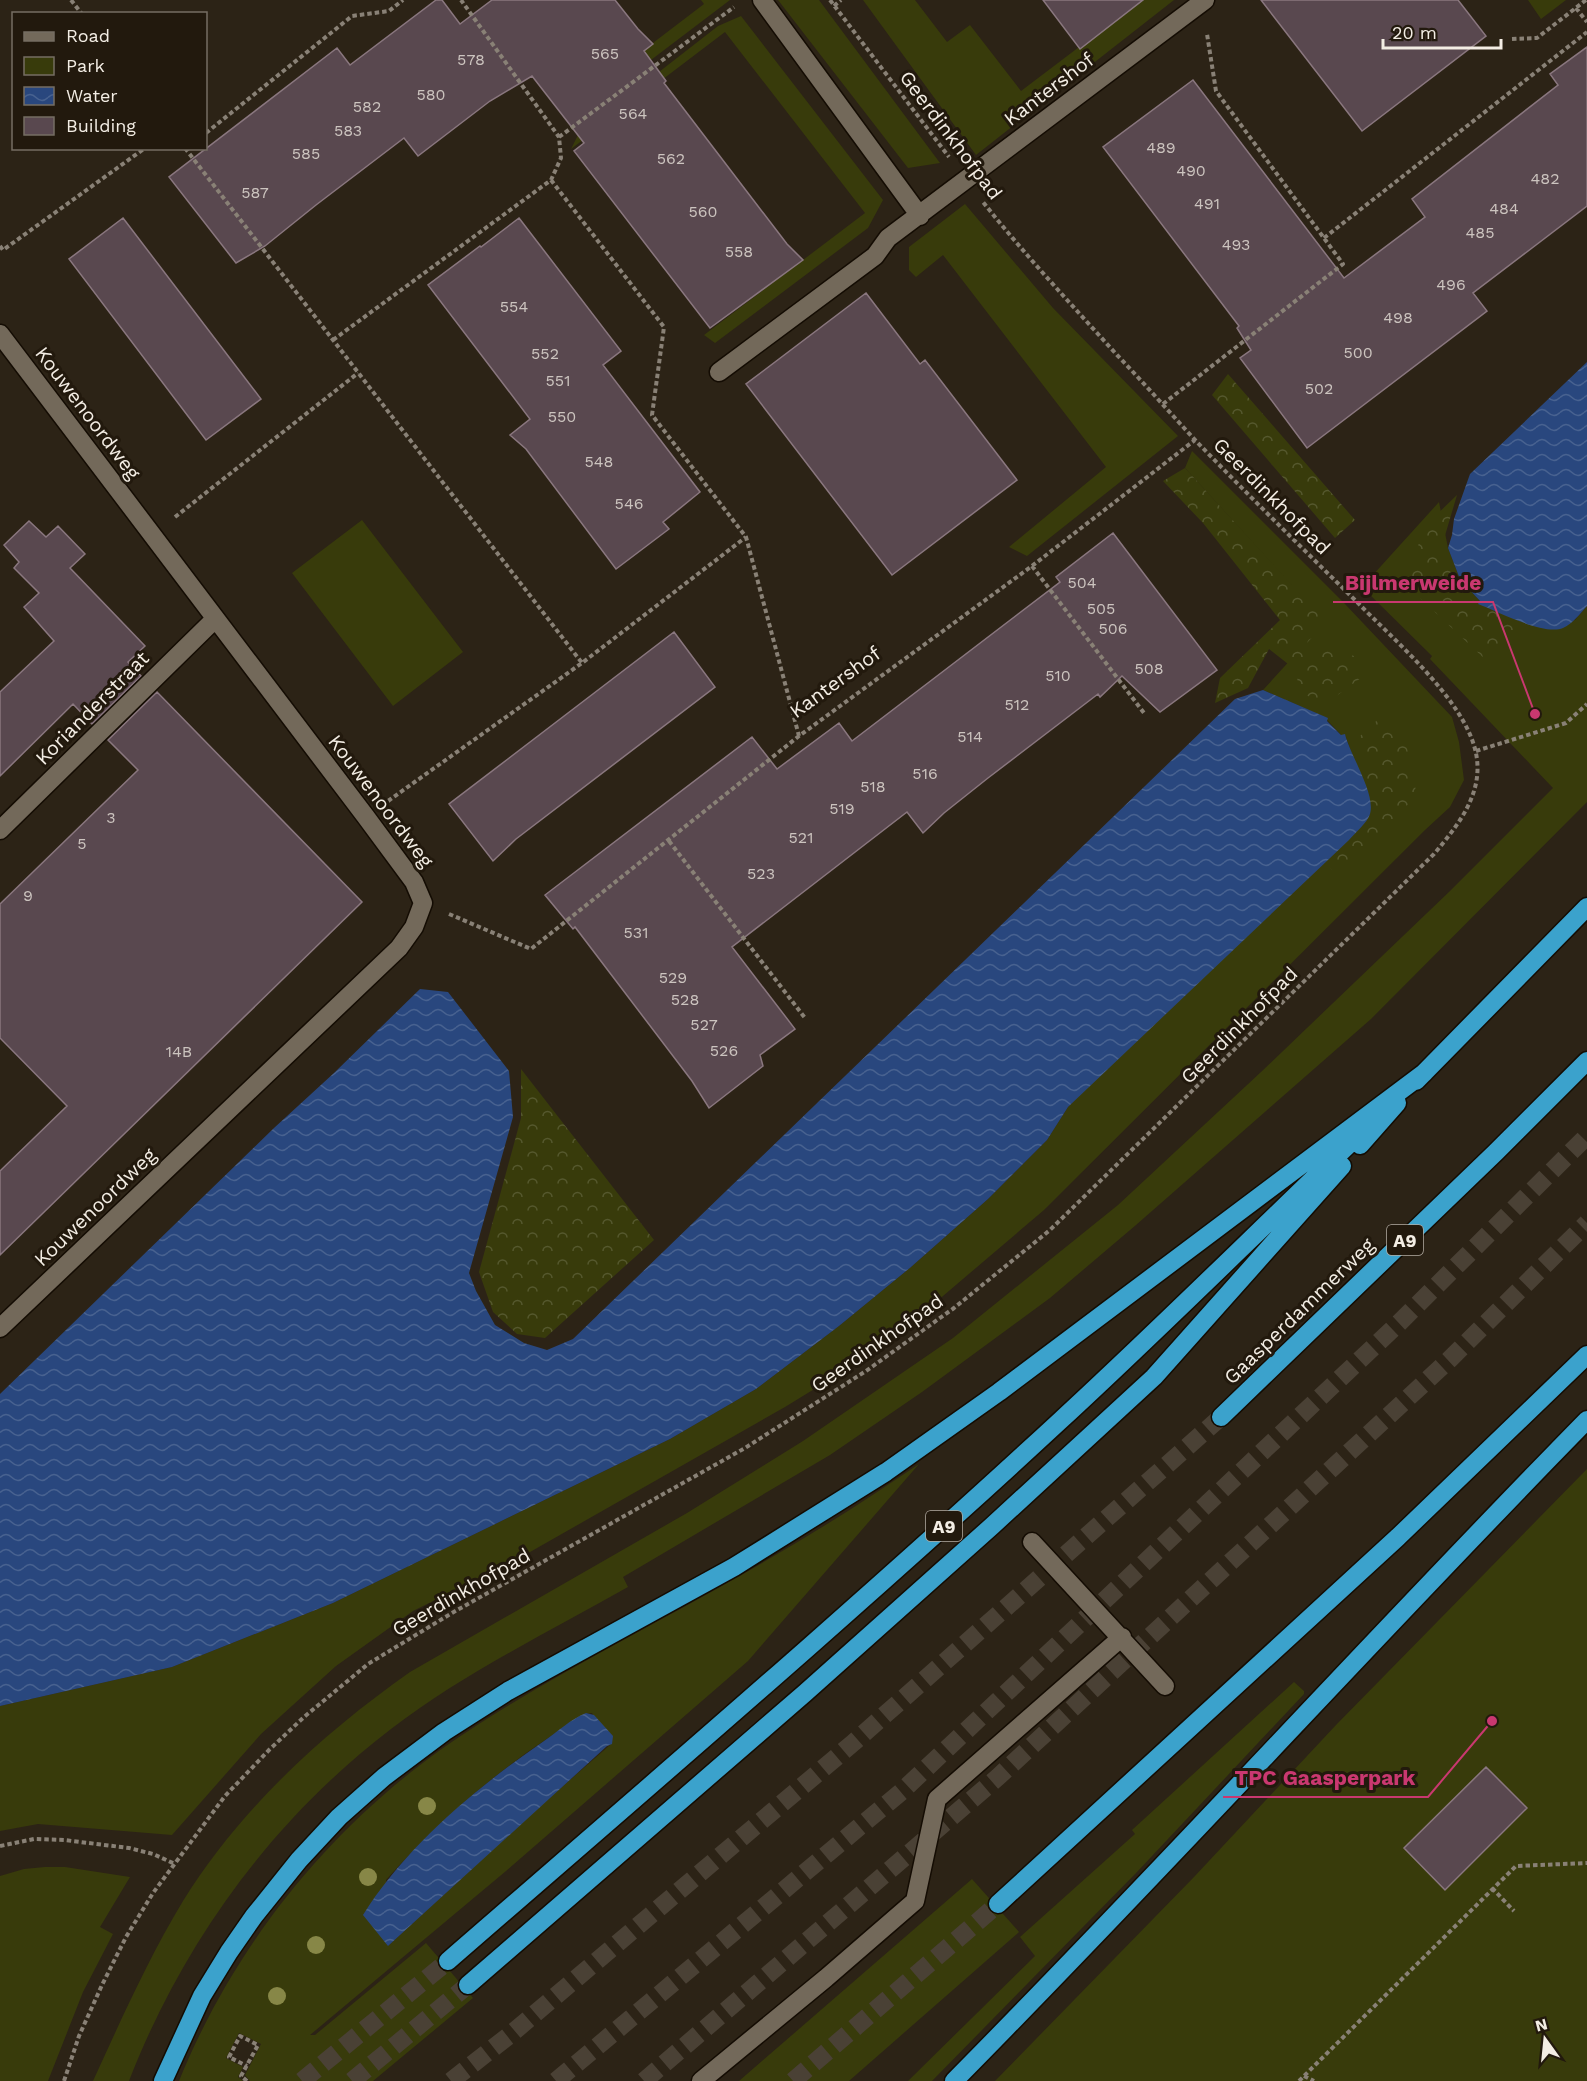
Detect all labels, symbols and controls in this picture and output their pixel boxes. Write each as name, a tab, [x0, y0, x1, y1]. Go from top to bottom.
legend	[12, 12, 207, 150]
scale bar	[1383, 12, 1502, 50]
text: 20 m	[1392, 22, 1437, 43]
text: Road	[66, 25, 110, 46]
house number: 565	[591, 44, 619, 63]
street label: Kantershof	[999, 47, 1099, 131]
house number: 578	[457, 50, 485, 69]
text: Park	[66, 55, 105, 76]
street label: Geerdinkhofpad	[895, 66, 1007, 204]
text: Water	[66, 85, 118, 106]
house number: 580	[416, 85, 446, 104]
house number: 582	[353, 97, 381, 116]
house number: 564	[619, 104, 648, 123]
text: Building	[66, 115, 136, 136]
house number: 583	[334, 121, 362, 140]
house number: 489	[1146, 138, 1176, 157]
house number: 585	[292, 144, 320, 163]
house number: 562	[657, 149, 685, 168]
house number: 490	[1176, 161, 1206, 180]
house number: 482	[1531, 169, 1559, 188]
house number: 587	[241, 183, 269, 202]
house number: 491	[1194, 194, 1220, 213]
house number: 484	[1489, 199, 1519, 218]
house number: 560	[689, 202, 718, 221]
house number: 485	[1466, 223, 1494, 242]
house number: 493	[1222, 235, 1250, 254]
house number: 558	[725, 242, 753, 261]
house number: 496	[1436, 275, 1466, 294]
house number: 554	[500, 297, 528, 316]
house number: 498	[1383, 308, 1413, 327]
street label: Kouwenoordweg	[30, 342, 146, 484]
house number: 500	[1343, 343, 1373, 362]
house number: 552	[531, 344, 559, 363]
house number: 551	[546, 371, 570, 390]
house number: 502	[1305, 379, 1333, 398]
house number: 550	[548, 407, 576, 426]
street label: Geerdinkhofpad	[1209, 433, 1335, 559]
house number: 548	[585, 452, 613, 471]
house number: 546	[615, 494, 643, 513]
callout: Bijlmerweide	[1333, 563, 1493, 602]
text: Bijlmerweide	[1345, 570, 1481, 595]
house number: 504	[1067, 573, 1097, 592]
house number: 505	[1087, 599, 1115, 618]
house number: 506	[1099, 619, 1128, 638]
street label: Kantershof	[785, 641, 885, 723]
street label: Korianderstraat	[30, 646, 154, 770]
house number: 508	[1134, 659, 1164, 678]
house number: 510	[1045, 666, 1071, 685]
house number: 512	[1005, 695, 1029, 714]
house number: 514	[957, 727, 983, 746]
street label: Kouwenoordweg	[323, 730, 439, 872]
house number: 516	[912, 764, 938, 783]
house number: 518	[860, 777, 886, 796]
house number: 519	[829, 799, 855, 818]
house number: 3	[106, 808, 116, 827]
house number: 521	[789, 828, 813, 847]
house number: 5	[77, 834, 87, 853]
house number: 523	[747, 864, 775, 883]
house number: 9	[23, 886, 33, 905]
house number: 531	[624, 923, 648, 942]
street label: Geerdinkhofpad	[1176, 962, 1302, 1088]
house number: 529	[659, 968, 687, 987]
house number: 528	[671, 990, 699, 1009]
house number: 527	[690, 1015, 718, 1034]
house number: 526	[710, 1041, 738, 1060]
house number: 14B	[166, 1042, 192, 1061]
street label: Kouwenoordweg	[29, 1143, 161, 1271]
road number: A9	[1387, 1225, 1423, 1255]
street label: Gaasperdammerweg	[1219, 1233, 1379, 1389]
street label: Geerdinkhofpad	[806, 1289, 948, 1397]
road number: A9	[926, 1511, 962, 1541]
street label: Geerdinkhofpad	[388, 1543, 534, 1641]
callout: TPC Gaasperpark	[1223, 1758, 1428, 1797]
text: TPC Gaasperpark	[1235, 1765, 1416, 1790]
north arrow	[1515, 2009, 1575, 2069]
text: N	[1533, 2014, 1549, 2036]

